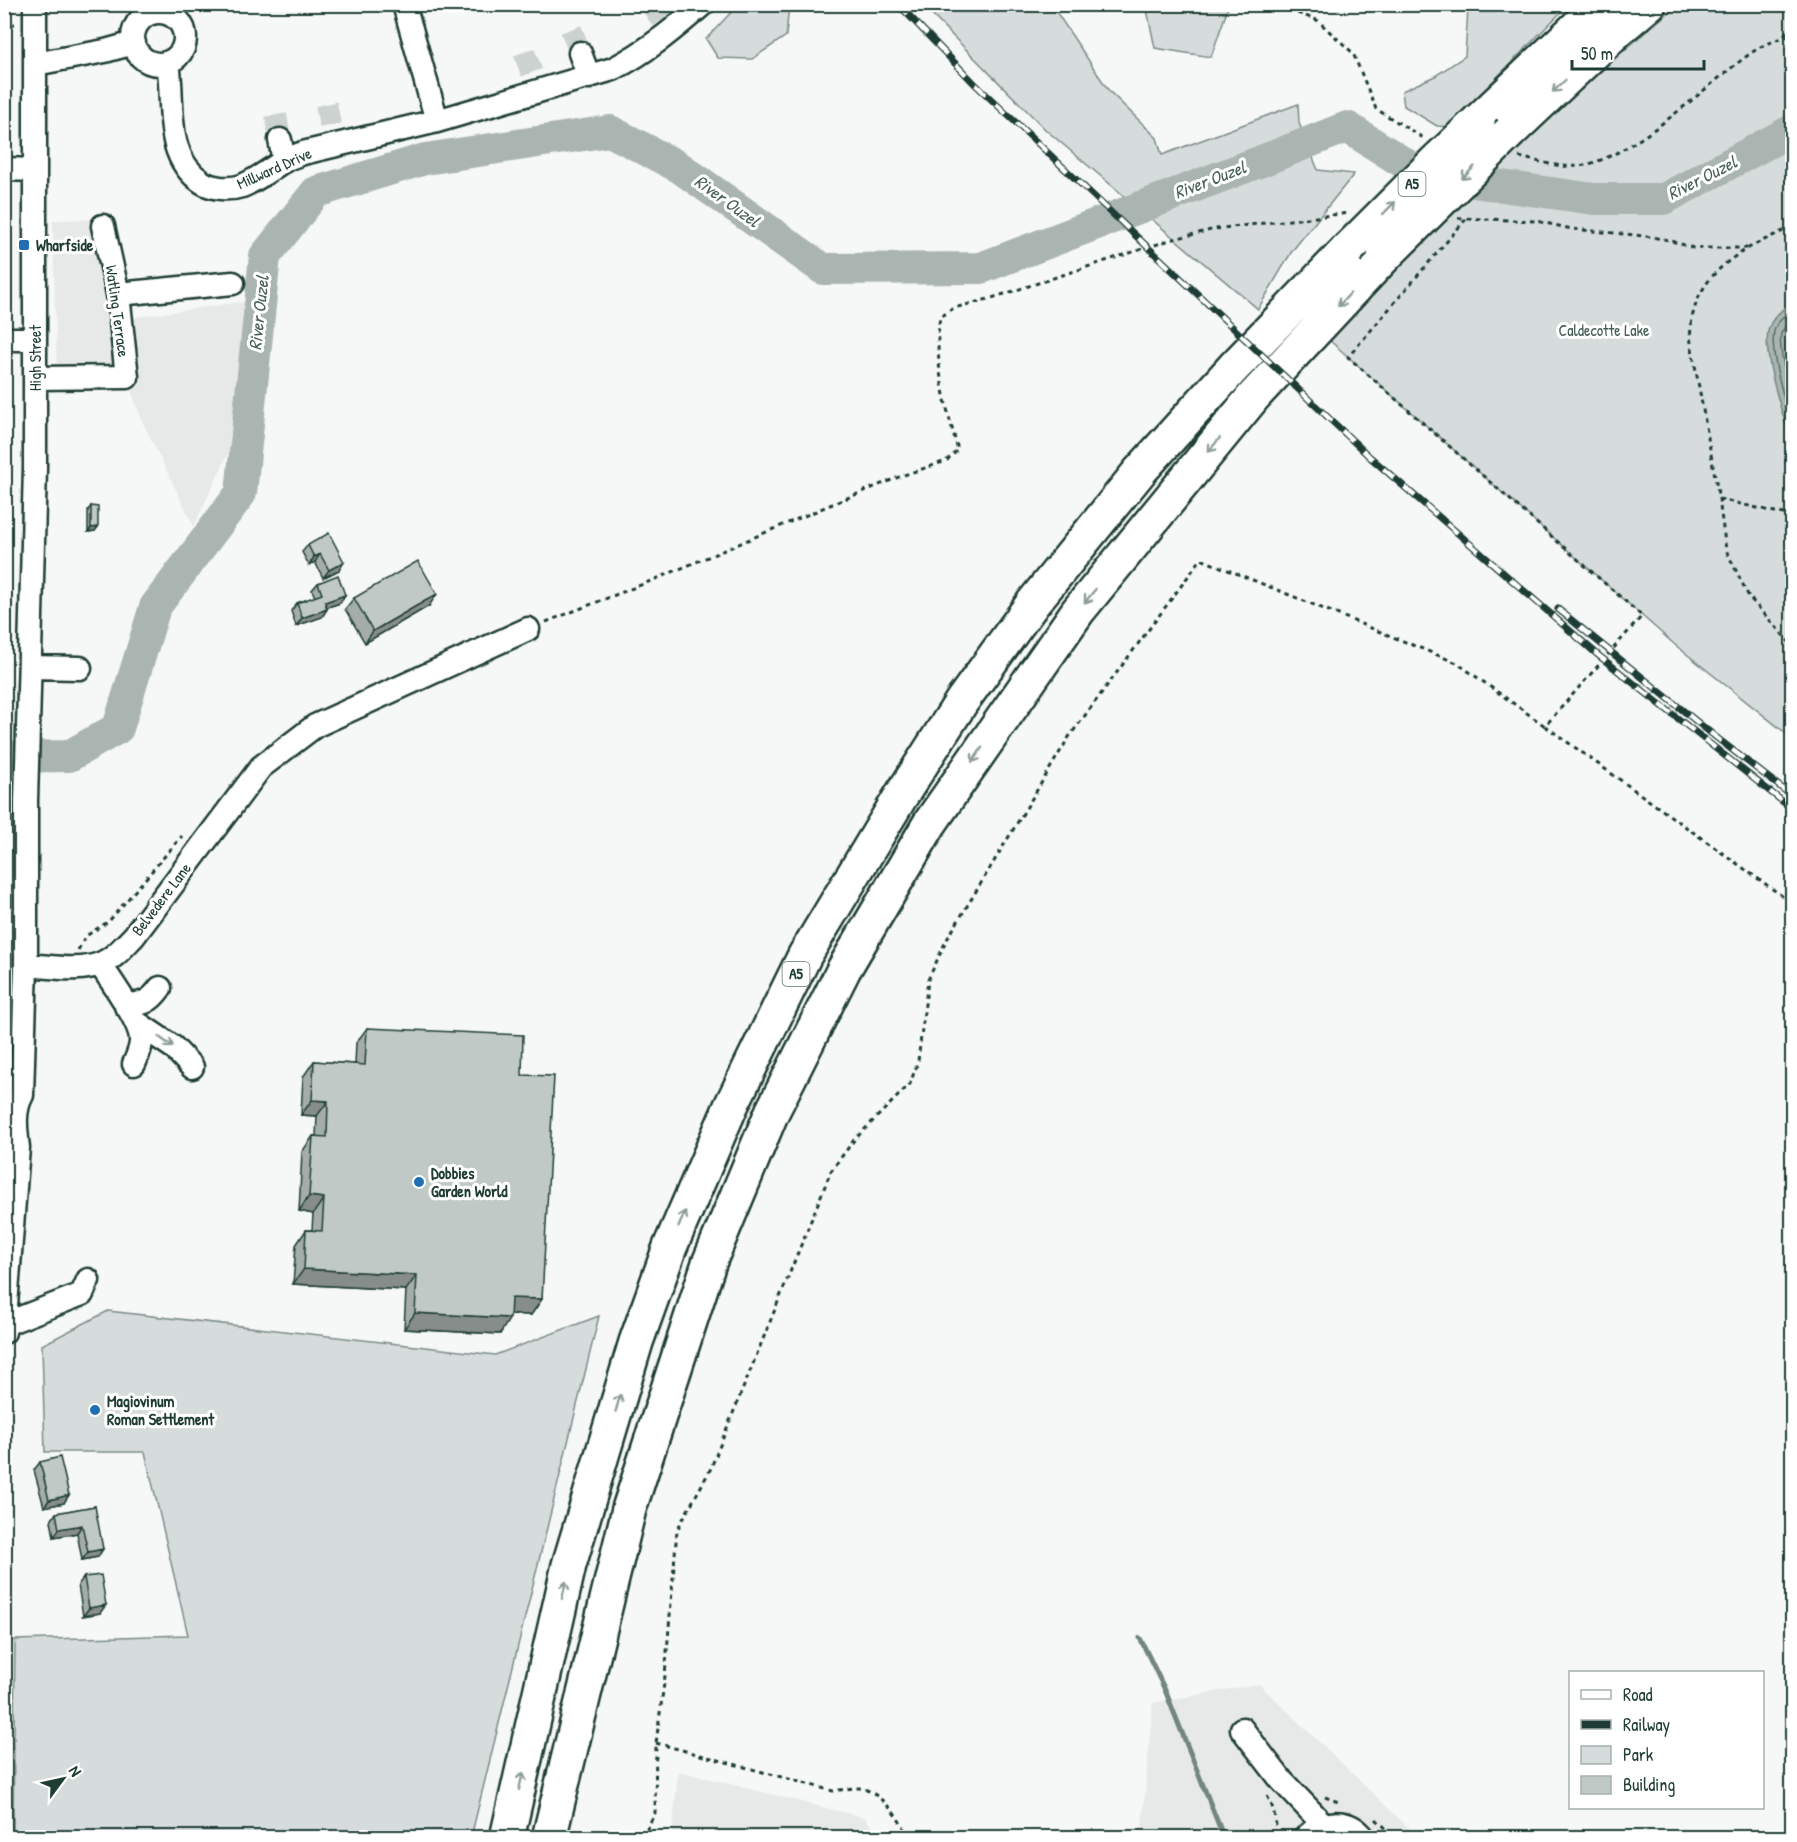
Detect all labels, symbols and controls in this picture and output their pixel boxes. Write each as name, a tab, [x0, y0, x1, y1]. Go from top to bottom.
scale bar	[1572, 33, 1704, 71]
text: 50 m	[1581, 41, 1613, 66]
one-way arrow	[1552, 79, 1567, 93]
street label: Millward Drive	[233, 141, 316, 194]
water label: River Ouzel	[1663, 149, 1742, 206]
water label: River Ouzel	[1171, 154, 1250, 205]
one-way arrow	[1461, 166, 1476, 181]
water label: River Ouzel	[690, 169, 766, 233]
road number: A5	[1398, 172, 1426, 196]
one-way arrow	[1382, 200, 1396, 215]
place label: Wharfside	[36, 234, 94, 256]
marker: Wharfside	[17, 238, 31, 252]
street label: Watling Terrace	[101, 264, 135, 359]
water label: River Ouzel	[242, 273, 275, 351]
one-way arrow	[1337, 293, 1351, 308]
park label: Caldecotte Lake	[1559, 319, 1650, 341]
street label: High Street	[24, 325, 46, 391]
one-way arrow	[1208, 437, 1221, 453]
one-way arrow	[1083, 588, 1097, 603]
one-way arrow	[971, 746, 983, 763]
street label: Belvedere Lane	[126, 857, 196, 940]
road number: A5	[782, 962, 810, 986]
one-way arrow	[158, 1036, 174, 1048]
place label: Dobbies Garden World	[431, 1162, 508, 1202]
marker: Dobbies Garden World	[412, 1175, 426, 1189]
one-way arrow	[677, 1211, 688, 1229]
place label: Magiovinum Roman Settlement	[107, 1390, 215, 1430]
one-way arrow	[613, 1394, 624, 1413]
marker: Magiovinum Roman Settlement	[88, 1403, 102, 1417]
one-way arrow	[558, 1581, 570, 1600]
legend	[1569, 1671, 1764, 1809]
text: Road	[1623, 1682, 1653, 1707]
text: Railway	[1623, 1712, 1670, 1737]
text: Park	[1623, 1742, 1654, 1767]
north arrow	[33, 1749, 93, 1809]
text: N	[64, 1761, 87, 1781]
one-way arrow	[515, 1771, 527, 1790]
text: Building	[1623, 1772, 1675, 1797]

